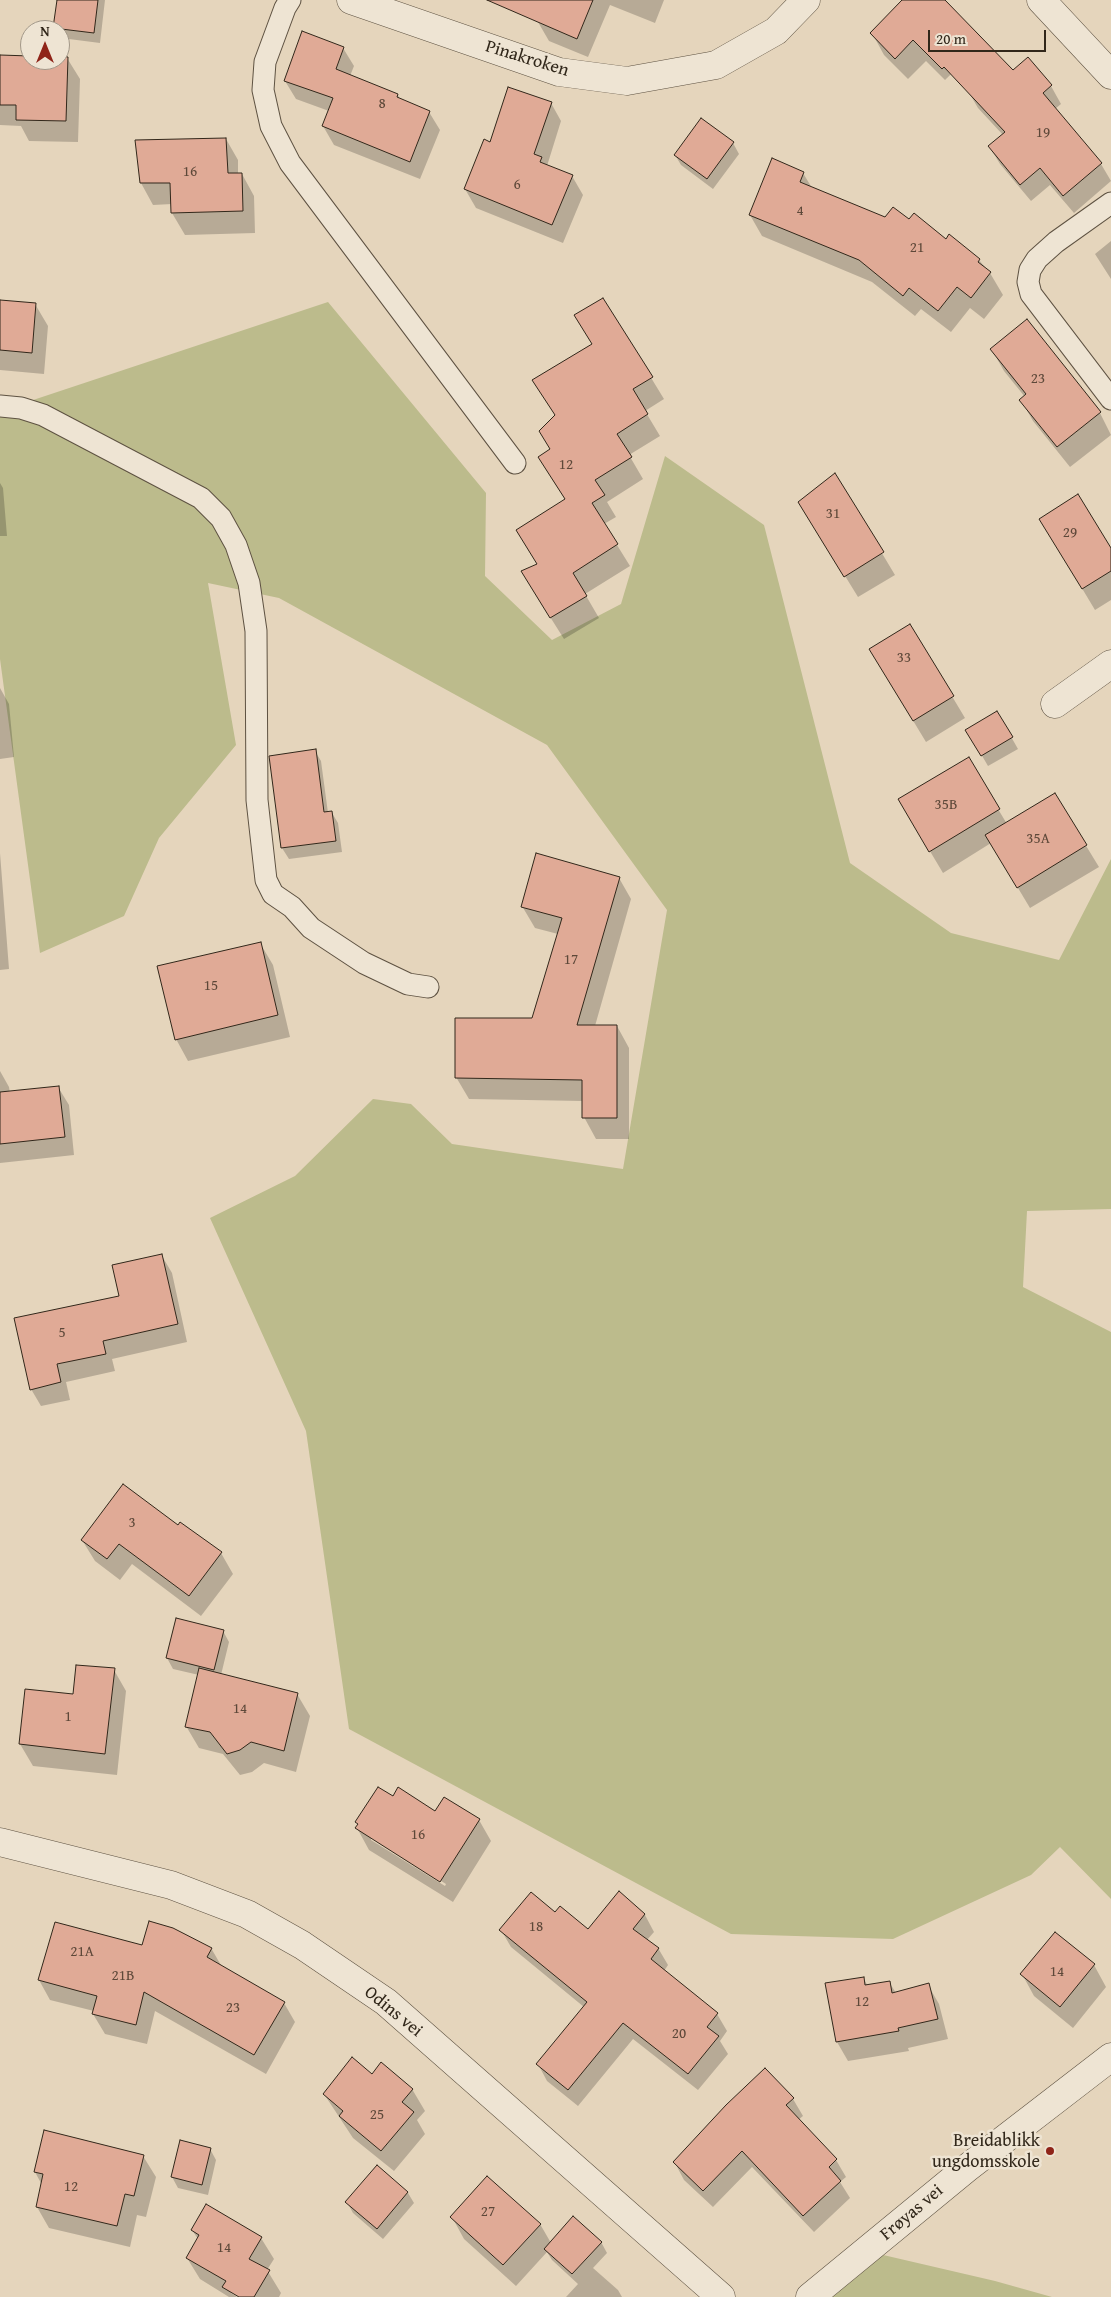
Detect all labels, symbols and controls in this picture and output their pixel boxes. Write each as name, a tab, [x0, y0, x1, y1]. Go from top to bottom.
north arrow	[20, 20, 70, 70]
scale bar	[931, 20, 1048, 52]
text: N	[40, 21, 50, 41]
text: 20 m	[936, 28, 966, 49]
street label: Pinakroken	[483, 36, 571, 82]
house number: 8	[378, 95, 386, 113]
house number: 19	[1036, 124, 1050, 142]
house number: 16	[183, 163, 197, 181]
house number: 6	[513, 176, 521, 194]
house number: 4	[796, 202, 804, 220]
house number: 21	[910, 239, 924, 257]
house number: 23	[1031, 370, 1045, 388]
house number: 12	[559, 456, 573, 474]
house number: 31	[826, 505, 840, 523]
house number: 29	[1063, 524, 1077, 542]
house number: 33	[897, 649, 911, 667]
house number: 35B	[935, 796, 957, 814]
house number: 35A	[1026, 830, 1050, 848]
house number: 17	[564, 951, 578, 969]
house number: 15	[204, 977, 218, 995]
house number: 5	[58, 1324, 66, 1342]
house number: 3	[128, 1514, 136, 1532]
house number: 14	[233, 1700, 247, 1718]
house number: 1	[64, 1708, 72, 1726]
house number: 16	[411, 1826, 425, 1844]
house number: 18	[529, 1918, 543, 1936]
house number: 21A	[70, 1943, 94, 1961]
house number: 14	[1050, 1963, 1064, 1981]
house number: 21B	[112, 1967, 134, 1985]
street label: Odins vei	[359, 1982, 427, 2042]
house number: 12	[855, 1993, 869, 2011]
house number: 23	[226, 1999, 240, 2017]
house number: 20	[672, 2025, 686, 2043]
house number: 25	[370, 2106, 384, 2124]
place label: Breidablikk ungdomsskole	[932, 2130, 1040, 2172]
marker: Breidablikk ungdomsskole	[1044, 2145, 1056, 2157]
house number: 12	[64, 2178, 78, 2196]
street label: Frøyas vei	[876, 2180, 948, 2246]
house number: 27	[481, 2203, 495, 2221]
house number: 14	[217, 2239, 231, 2257]

